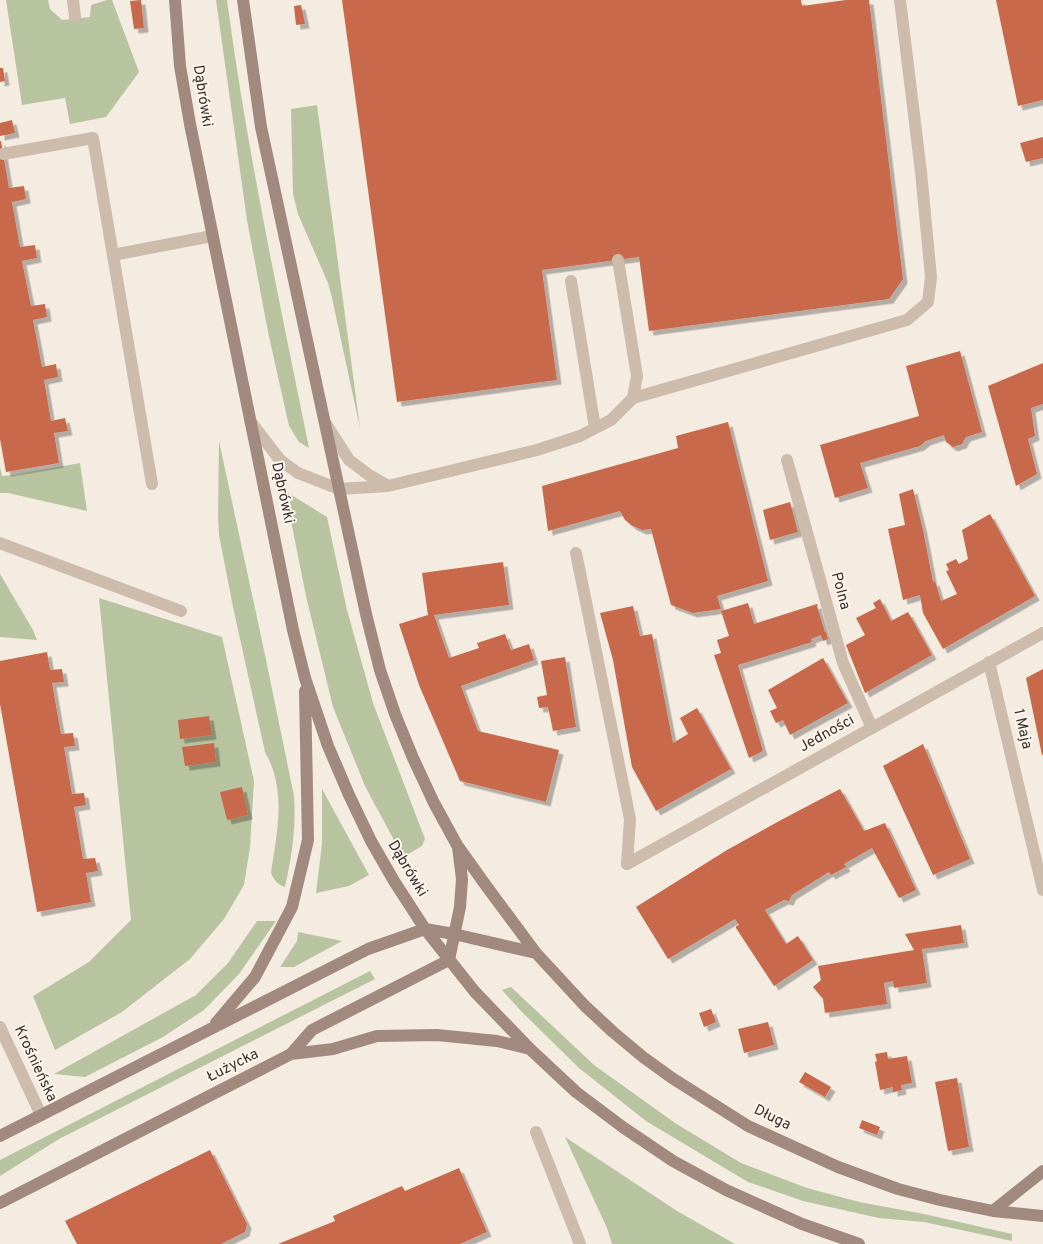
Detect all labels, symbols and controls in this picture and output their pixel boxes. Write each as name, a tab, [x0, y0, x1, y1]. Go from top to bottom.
street label: Dąbrówki	[188, 64, 216, 128]
street label: Dąbrówki	[266, 460, 298, 526]
street label: Polna	[826, 570, 854, 612]
street label: 1 Maja	[1008, 707, 1036, 751]
street label: Jedności	[796, 711, 858, 757]
street label: Dąbrówki	[383, 837, 431, 901]
street label: Krośnieńska	[9, 1023, 61, 1105]
street label: Łużycka	[204, 1045, 262, 1087]
street label: Długa	[750, 1101, 794, 1135]

